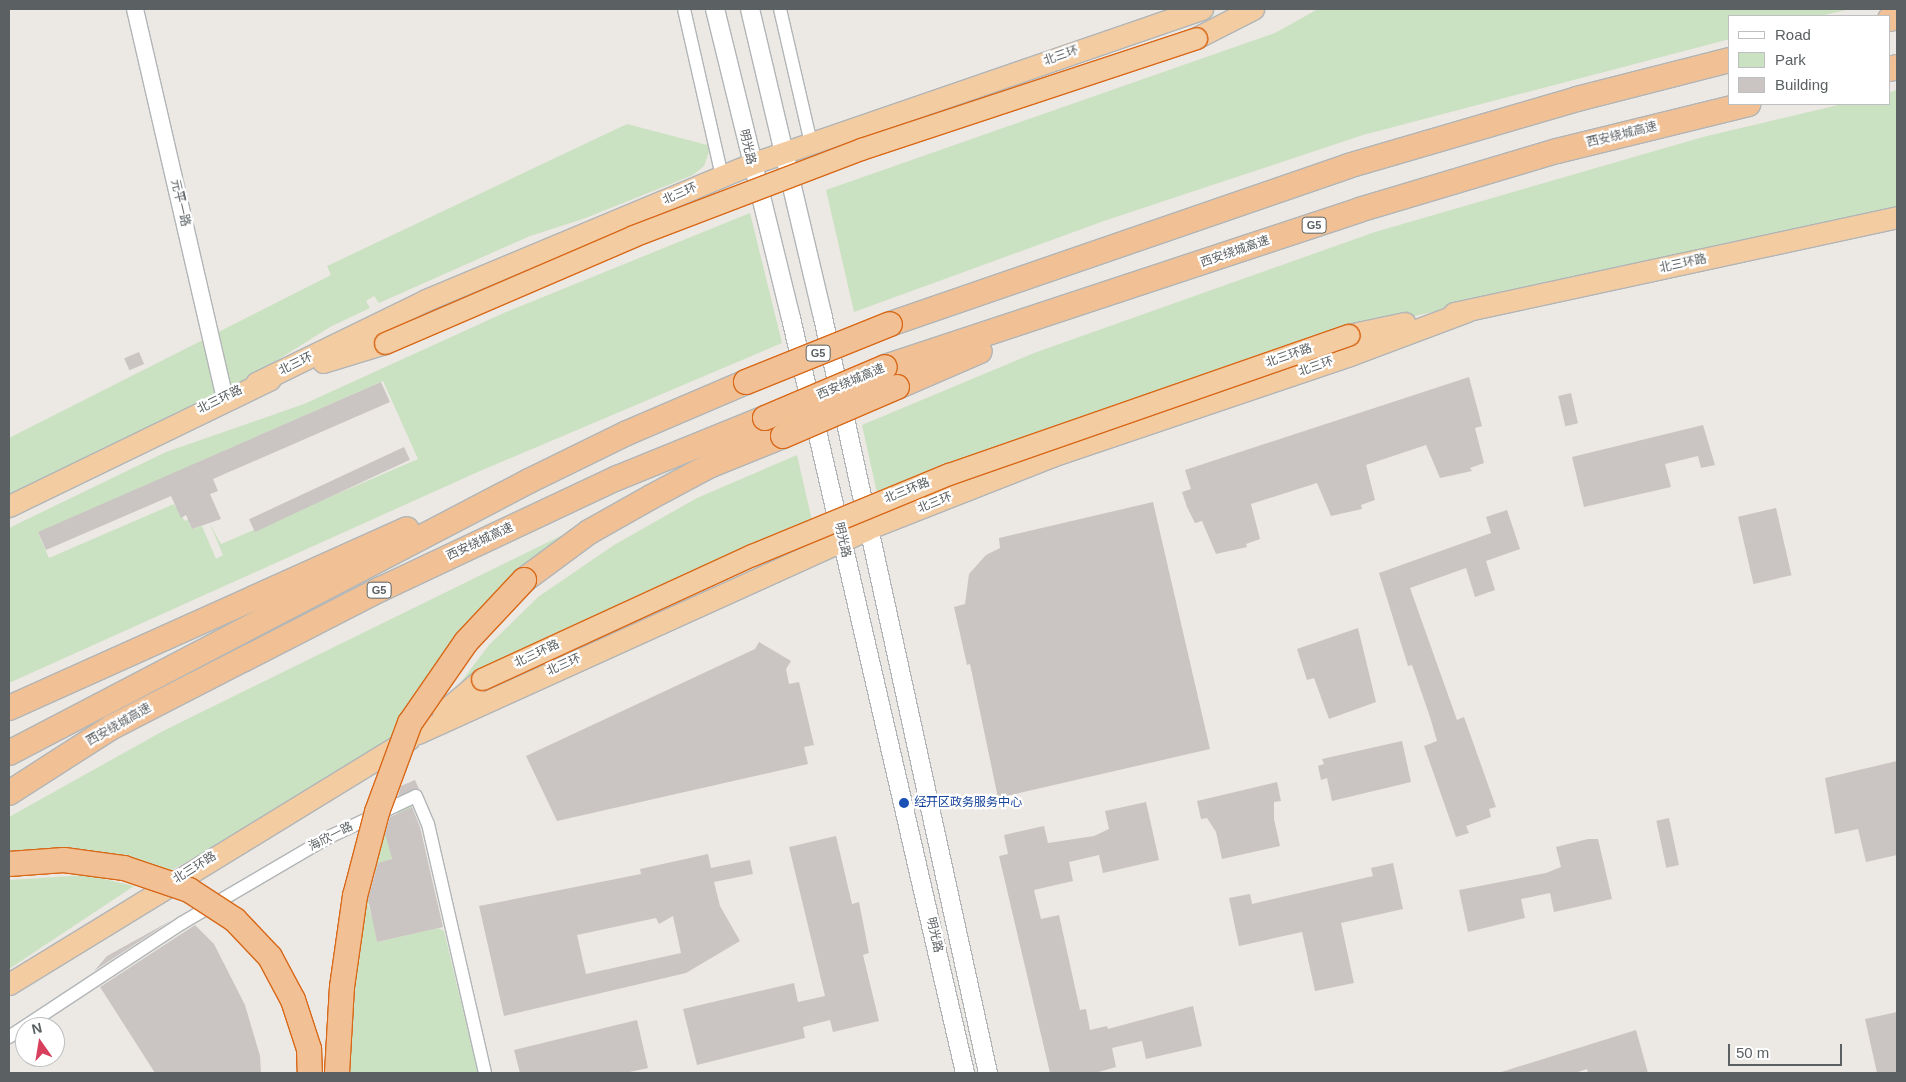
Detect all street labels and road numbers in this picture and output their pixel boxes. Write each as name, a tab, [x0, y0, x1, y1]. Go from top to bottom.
street label: 北三环	[1042, 43, 1080, 69]
street label: 西安绕城高速	[1585, 119, 1659, 151]
street label: 明光路	[736, 128, 758, 166]
street label: 元平一路	[168, 178, 192, 228]
street label: 北三环	[661, 180, 699, 208]
road number: G5	[1302, 216, 1326, 234]
street label: 西安绕城高速	[1199, 233, 1271, 271]
street label: 北三环路	[1658, 252, 1708, 276]
street label: 北三环路	[1264, 341, 1314, 371]
road number: G5	[806, 344, 830, 362]
street label: 北三环	[277, 350, 315, 378]
street label: 北三环	[1297, 354, 1335, 380]
street label: 西安绕城高速	[815, 361, 887, 403]
street label: 北三环路	[195, 383, 245, 417]
street label: 北三环路	[882, 475, 932, 507]
street label: 北三环	[916, 490, 954, 516]
street label: 西安绕城高速	[444, 520, 516, 564]
street label: 明光路	[831, 521, 853, 559]
road number: G5	[366, 582, 392, 598]
street label: 北三环路	[512, 637, 562, 671]
street label: 北三环	[545, 651, 583, 679]
street label: 西安绕城高速	[84, 701, 154, 749]
street label: 海欣一路	[306, 820, 356, 854]
street label: 北三环路	[171, 849, 219, 887]
street label: 明光路	[923, 916, 945, 954]

